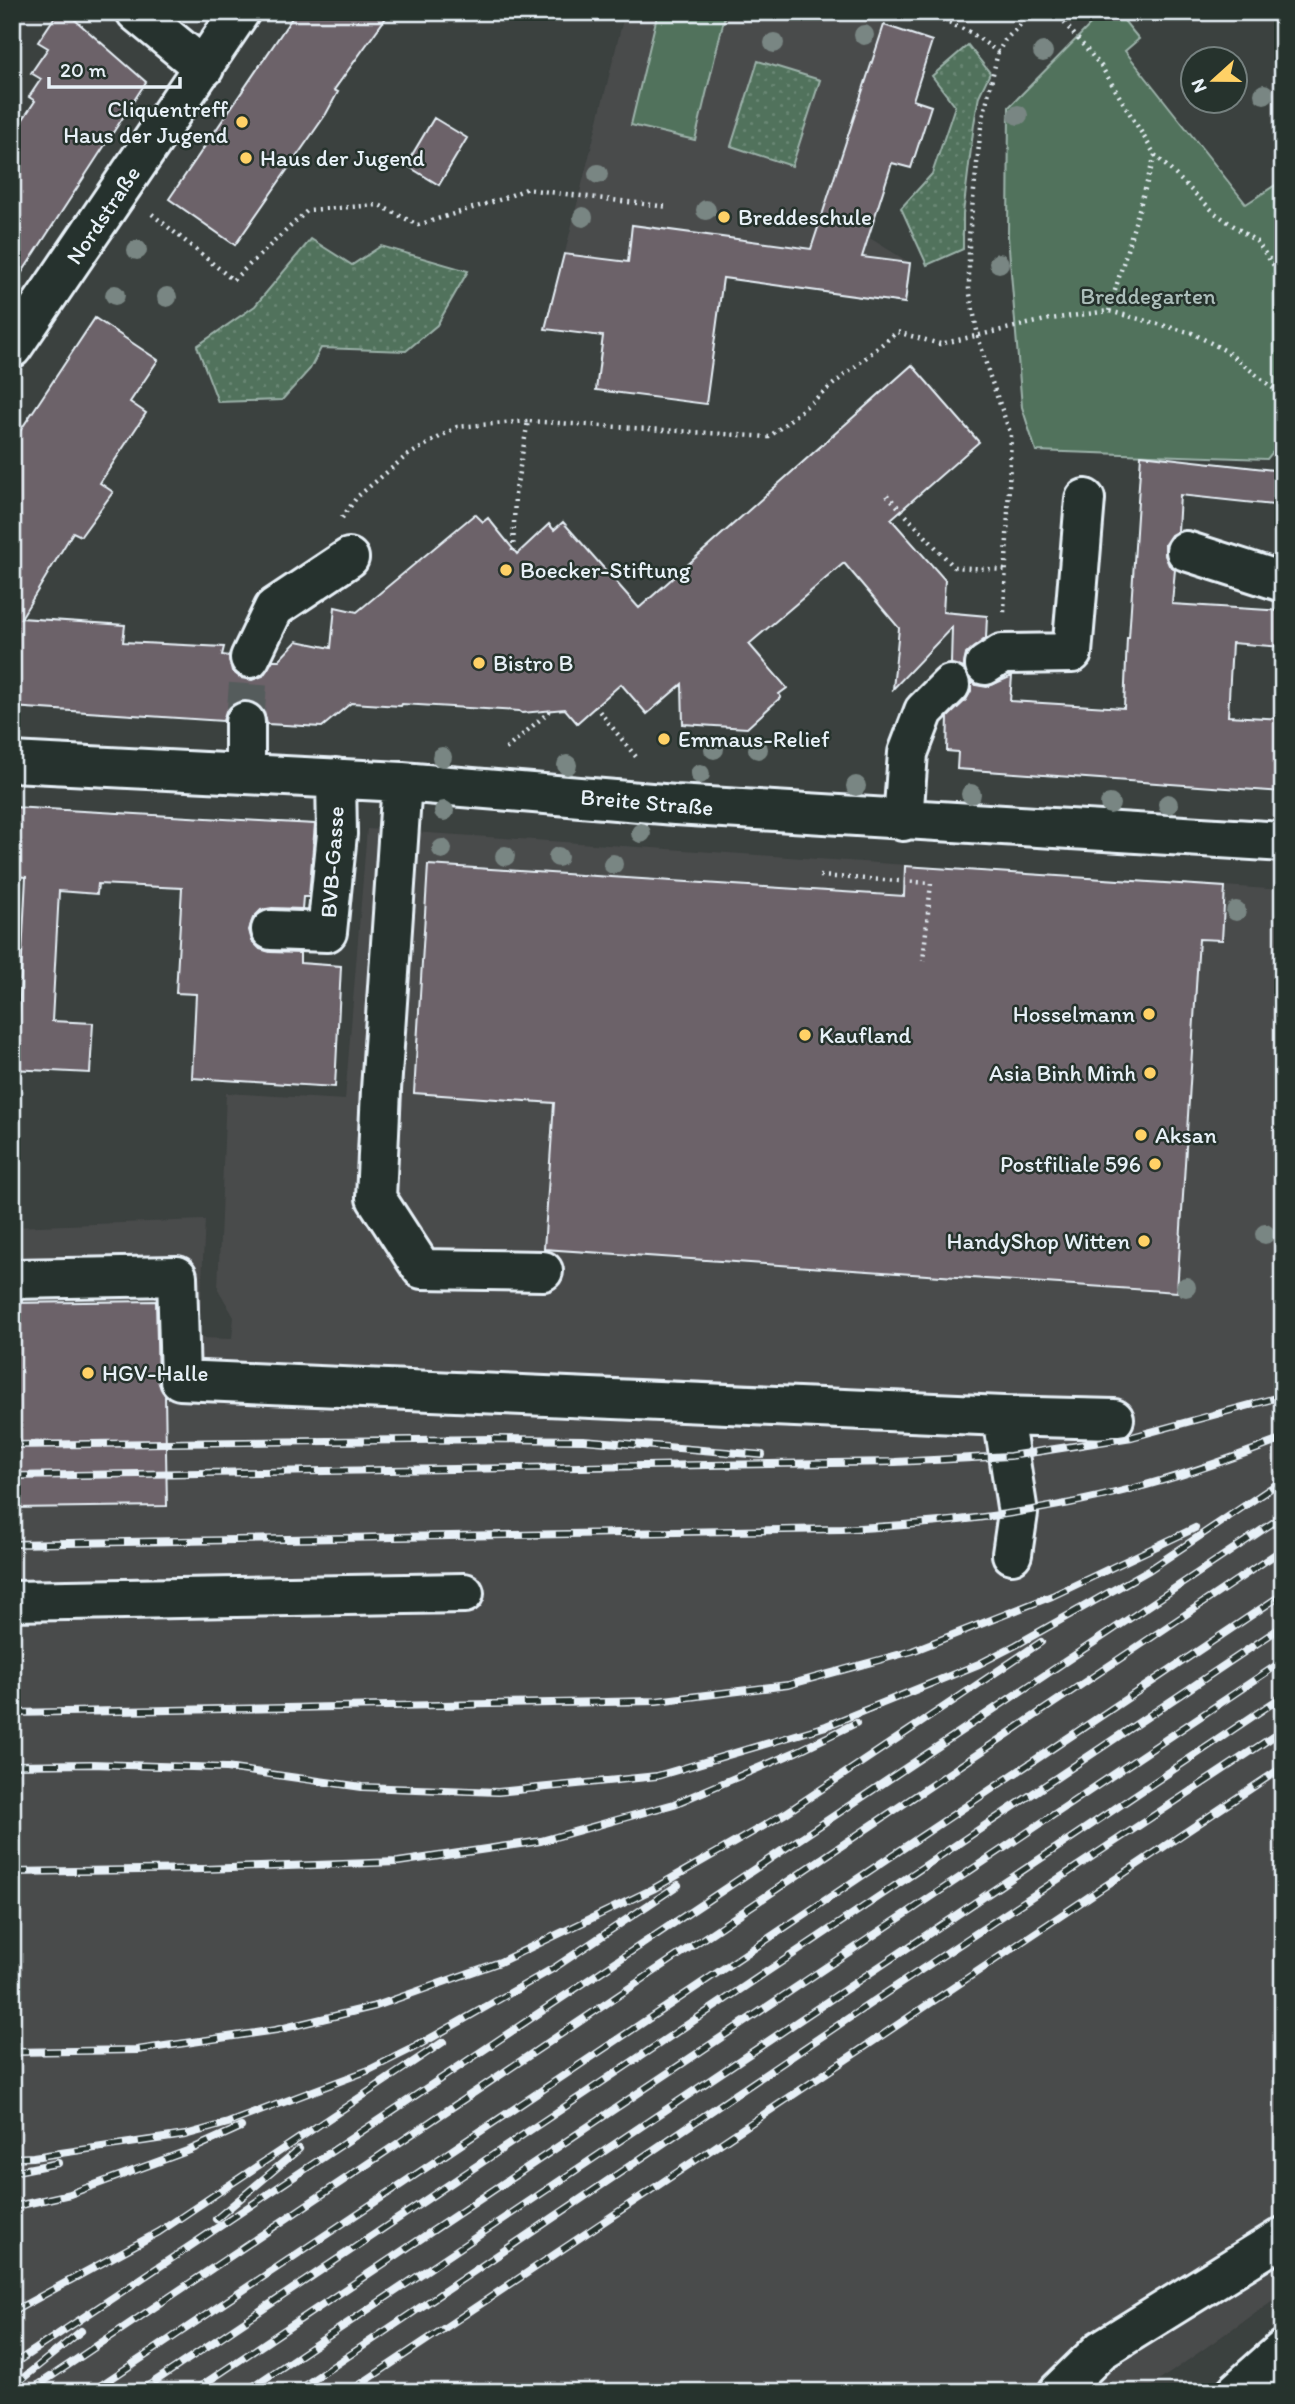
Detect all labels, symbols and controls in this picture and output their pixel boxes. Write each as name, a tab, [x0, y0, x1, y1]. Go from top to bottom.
scale bar	[49, 46, 180, 90]
north arrow	[1180, 46, 1250, 116]
text: 20 m	[60, 57, 107, 82]
text: N	[1186, 76, 1212, 96]
place label: Cliquentreff Haus der Jugend	[63, 95, 228, 149]
marker: Cliquentreff Haus der Jugend	[234, 114, 250, 130]
place label: Haus der Jugend	[260, 144, 425, 172]
marker: Haus der Jugend	[238, 150, 254, 166]
street label: Nordstraße	[60, 160, 146, 270]
place label: Breddeschule	[738, 203, 872, 231]
marker: Breddeschule	[716, 209, 732, 225]
park label: Breddegarten	[1080, 282, 1216, 310]
place label: Boecker-Stiftung	[520, 556, 691, 584]
marker: Boecker-Stiftung	[498, 562, 514, 578]
place label: Bistro B	[493, 649, 573, 677]
marker: Bistro B	[471, 655, 487, 671]
place label: Emmaus-Relief	[678, 725, 830, 753]
marker: Emmaus-Relief	[656, 731, 672, 747]
street label: Breite Straße	[579, 782, 715, 822]
street label: BVB-Gasse	[314, 805, 350, 919]
place label: Hosselmann	[1013, 1000, 1135, 1028]
marker: Hosselmann	[1141, 1006, 1157, 1022]
place label: Kaufland	[819, 1021, 911, 1049]
marker: Kaufland	[797, 1027, 813, 1043]
place label: Asia Binh Minh	[989, 1059, 1136, 1087]
marker: Asia Binh Minh	[1142, 1065, 1158, 1081]
place label: Aksan	[1155, 1121, 1217, 1149]
marker: Aksan	[1133, 1127, 1149, 1143]
place label: Postfiliale 596	[1000, 1150, 1141, 1178]
marker: Postfiliale 596	[1147, 1156, 1163, 1172]
place label: HandyShop Witten	[947, 1227, 1130, 1255]
marker: HandyShop Witten	[1136, 1233, 1152, 1249]
place label: HGV-Halle	[102, 1359, 208, 1387]
marker: HGV-Halle	[80, 1365, 96, 1381]

